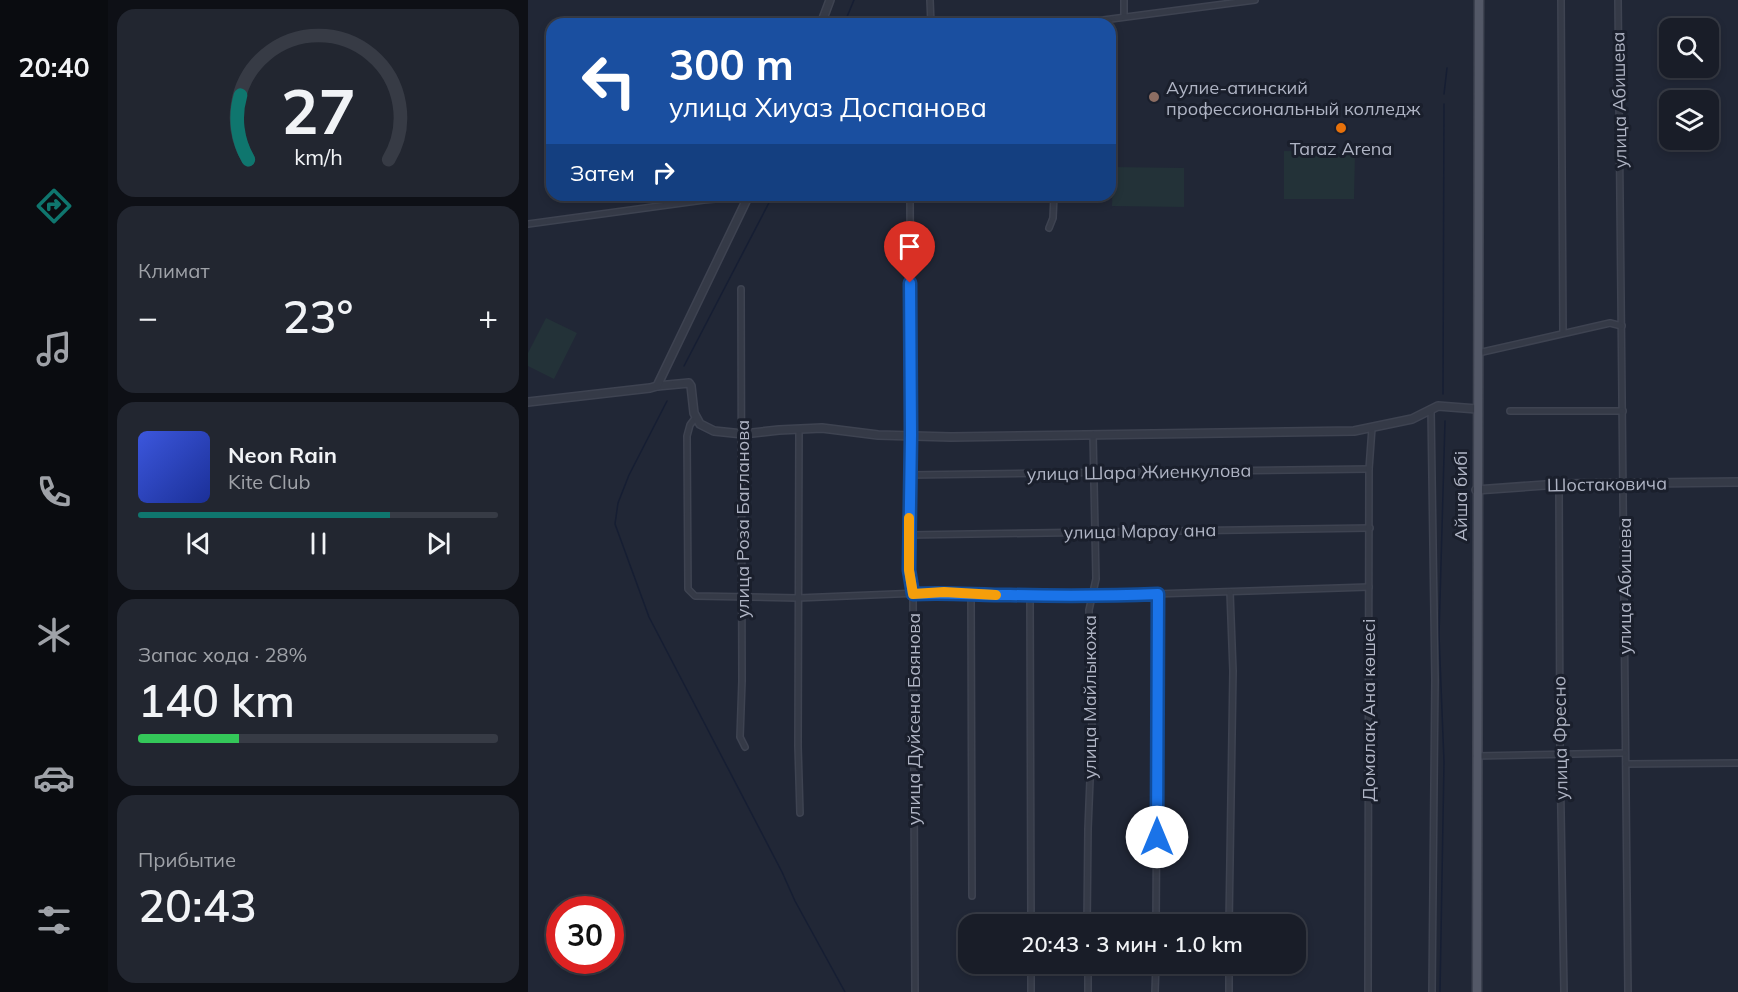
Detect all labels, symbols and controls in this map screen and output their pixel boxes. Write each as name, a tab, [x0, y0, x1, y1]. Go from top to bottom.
map controls	[1659, 18, 1719, 150]
button: search	[1659, 18, 1719, 78]
street label: улица Абишева	[1606, 31, 1632, 169]
text: 300 m	[669, 38, 794, 91]
icon: left	[570, 42, 648, 120]
text: 20:40	[18, 50, 90, 84]
text: 27	[281, 71, 355, 150]
place label: Аулие-атинский профессиональный колледж	[1166, 76, 1421, 120]
text: улица Хиуаз Доспанова	[669, 90, 987, 124]
marker: Аулие-атинский профессиональный колледж	[1147, 90, 1161, 104]
button: layers	[1659, 90, 1719, 150]
marker: Taraz Arena	[1334, 121, 1348, 135]
place label: Taraz Arena	[1290, 137, 1392, 160]
text: km/h	[294, 143, 342, 170]
icon: right	[647, 156, 680, 189]
text: Затем	[570, 159, 635, 187]
icon: directions	[33, 185, 75, 227]
pin	[884, 221, 935, 283]
icon: arrive	[893, 230, 926, 263]
text: Климат	[138, 258, 210, 283]
text: 23°	[283, 288, 353, 344]
text: −	[138, 296, 158, 337]
text: +	[478, 296, 498, 337]
icon: music	[33, 328, 75, 370]
street label: улица Роза Багланова	[731, 420, 754, 618]
text: Neon Rain	[228, 441, 337, 469]
street label: Айша бибі	[1449, 451, 1472, 541]
street label: улица Шара Жиенкулова	[1027, 459, 1251, 485]
text: Kite Club	[228, 469, 310, 494]
icon: phone	[33, 471, 75, 513]
street label: Шостаковича	[1547, 471, 1667, 497]
street label: улица Марау ана	[1063, 518, 1217, 544]
street label: улица Абишева	[1613, 518, 1636, 654]
icon: previous	[182, 527, 215, 560]
icon: pause	[302, 527, 335, 560]
icon: next	[422, 527, 455, 560]
street label: улица Дуйсена Баянова	[902, 613, 925, 825]
icon: climate	[33, 614, 75, 656]
street label: улица Майлыкожа	[1078, 615, 1101, 779]
street label: Домалақ Ана көшесі	[1357, 619, 1380, 801]
text: Запас хода · 28%	[138, 642, 307, 667]
text: 140 km	[138, 672, 295, 728]
street label: улица Фресно	[1547, 676, 1573, 800]
icon: car	[33, 757, 75, 799]
position arrow	[1125, 805, 1189, 869]
text: Прибытие	[138, 847, 236, 872]
text: 20:43	[138, 877, 257, 933]
speed limit sign: 30	[546, 896, 624, 974]
icon: filters	[33, 899, 75, 941]
text: 20:43 · 3 мин · 1.0 km	[1021, 930, 1243, 958]

